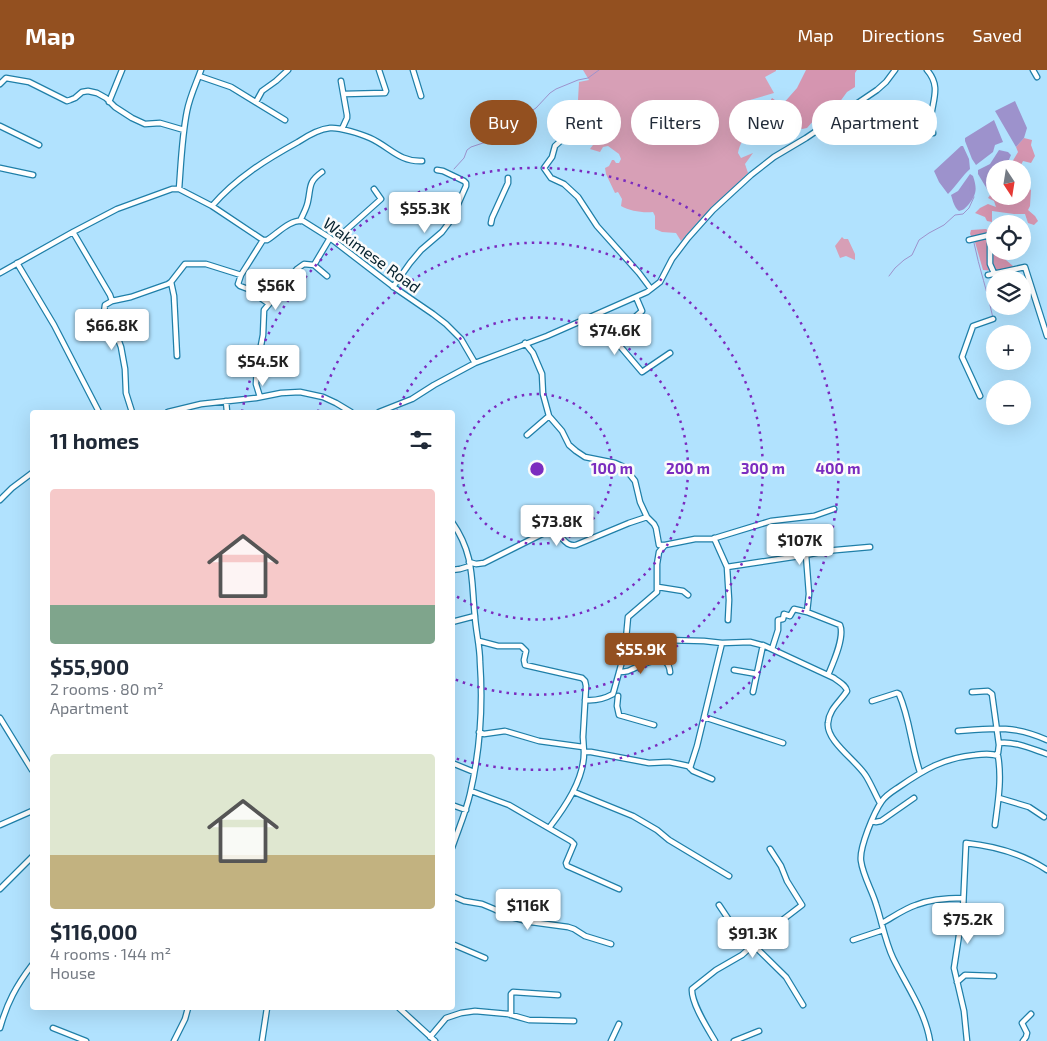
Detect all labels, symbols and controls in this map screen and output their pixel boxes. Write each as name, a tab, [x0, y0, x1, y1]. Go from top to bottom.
text: Map	[25, 21, 75, 50]
text: Map	[797, 24, 834, 46]
text: Directions	[862, 24, 945, 46]
text: Saved	[973, 24, 1022, 46]
chip: Buy	[470, 100, 537, 145]
chip: Rent	[547, 100, 621, 145]
chip: Filters	[631, 100, 719, 145]
chip: New	[729, 100, 802, 145]
chip: Apartment	[812, 100, 937, 145]
north arrow	[986, 160, 1031, 205]
map controls	[986, 160, 1031, 425]
pin: $55.3K	[384, 191, 466, 234]
text: $55.3K	[400, 198, 450, 217]
street label: Wakimese Road	[320, 213, 425, 296]
button: locate	[986, 215, 1031, 260]
pin: $56K	[246, 268, 306, 311]
button: layers	[986, 270, 1031, 315]
text: $56K	[257, 275, 295, 294]
pin: $66.8K	[71, 308, 153, 351]
pin: $74.6K	[574, 314, 656, 356]
text: $66.8K	[86, 315, 138, 334]
text: $74.6K	[589, 320, 641, 339]
button: +	[986, 325, 1031, 370]
pin: $54.5K	[222, 344, 304, 387]
text: $54.5K	[237, 351, 289, 370]
button: −	[986, 380, 1031, 425]
icon: filters	[407, 426, 435, 454]
text: 11 homes	[50, 428, 139, 453]
text: 100 m	[591, 459, 633, 477]
text: 200 m	[666, 459, 710, 477]
text: 300 m	[741, 459, 785, 477]
text: 400 m	[816, 459, 860, 477]
centre of rings	[528, 460, 546, 478]
pin: $73.8K	[516, 504, 598, 547]
text: $73.8K	[532, 511, 582, 530]
icon: home	[198, 521, 288, 611]
pin: $107K	[765, 524, 835, 566]
text: $107K	[778, 530, 822, 549]
pin: $55.9K	[600, 632, 682, 675]
text: $55.9K	[616, 639, 666, 658]
text: $55,900	[50, 654, 129, 679]
text: 2 rooms · 80 m²	[50, 679, 164, 698]
text: Apartment	[50, 698, 129, 717]
icon: home	[198, 786, 288, 876]
pin: $116K	[493, 888, 563, 931]
text: $116K	[507, 895, 549, 914]
pin: $75.2K	[927, 902, 1009, 945]
text: $75.2K	[943, 909, 993, 928]
pin: $91.3K	[712, 916, 794, 959]
text: $116,000	[50, 919, 138, 944]
text: $91.3K	[729, 923, 777, 942]
text: 4 rooms · 144 m²	[50, 944, 171, 963]
text: House	[50, 963, 96, 982]

